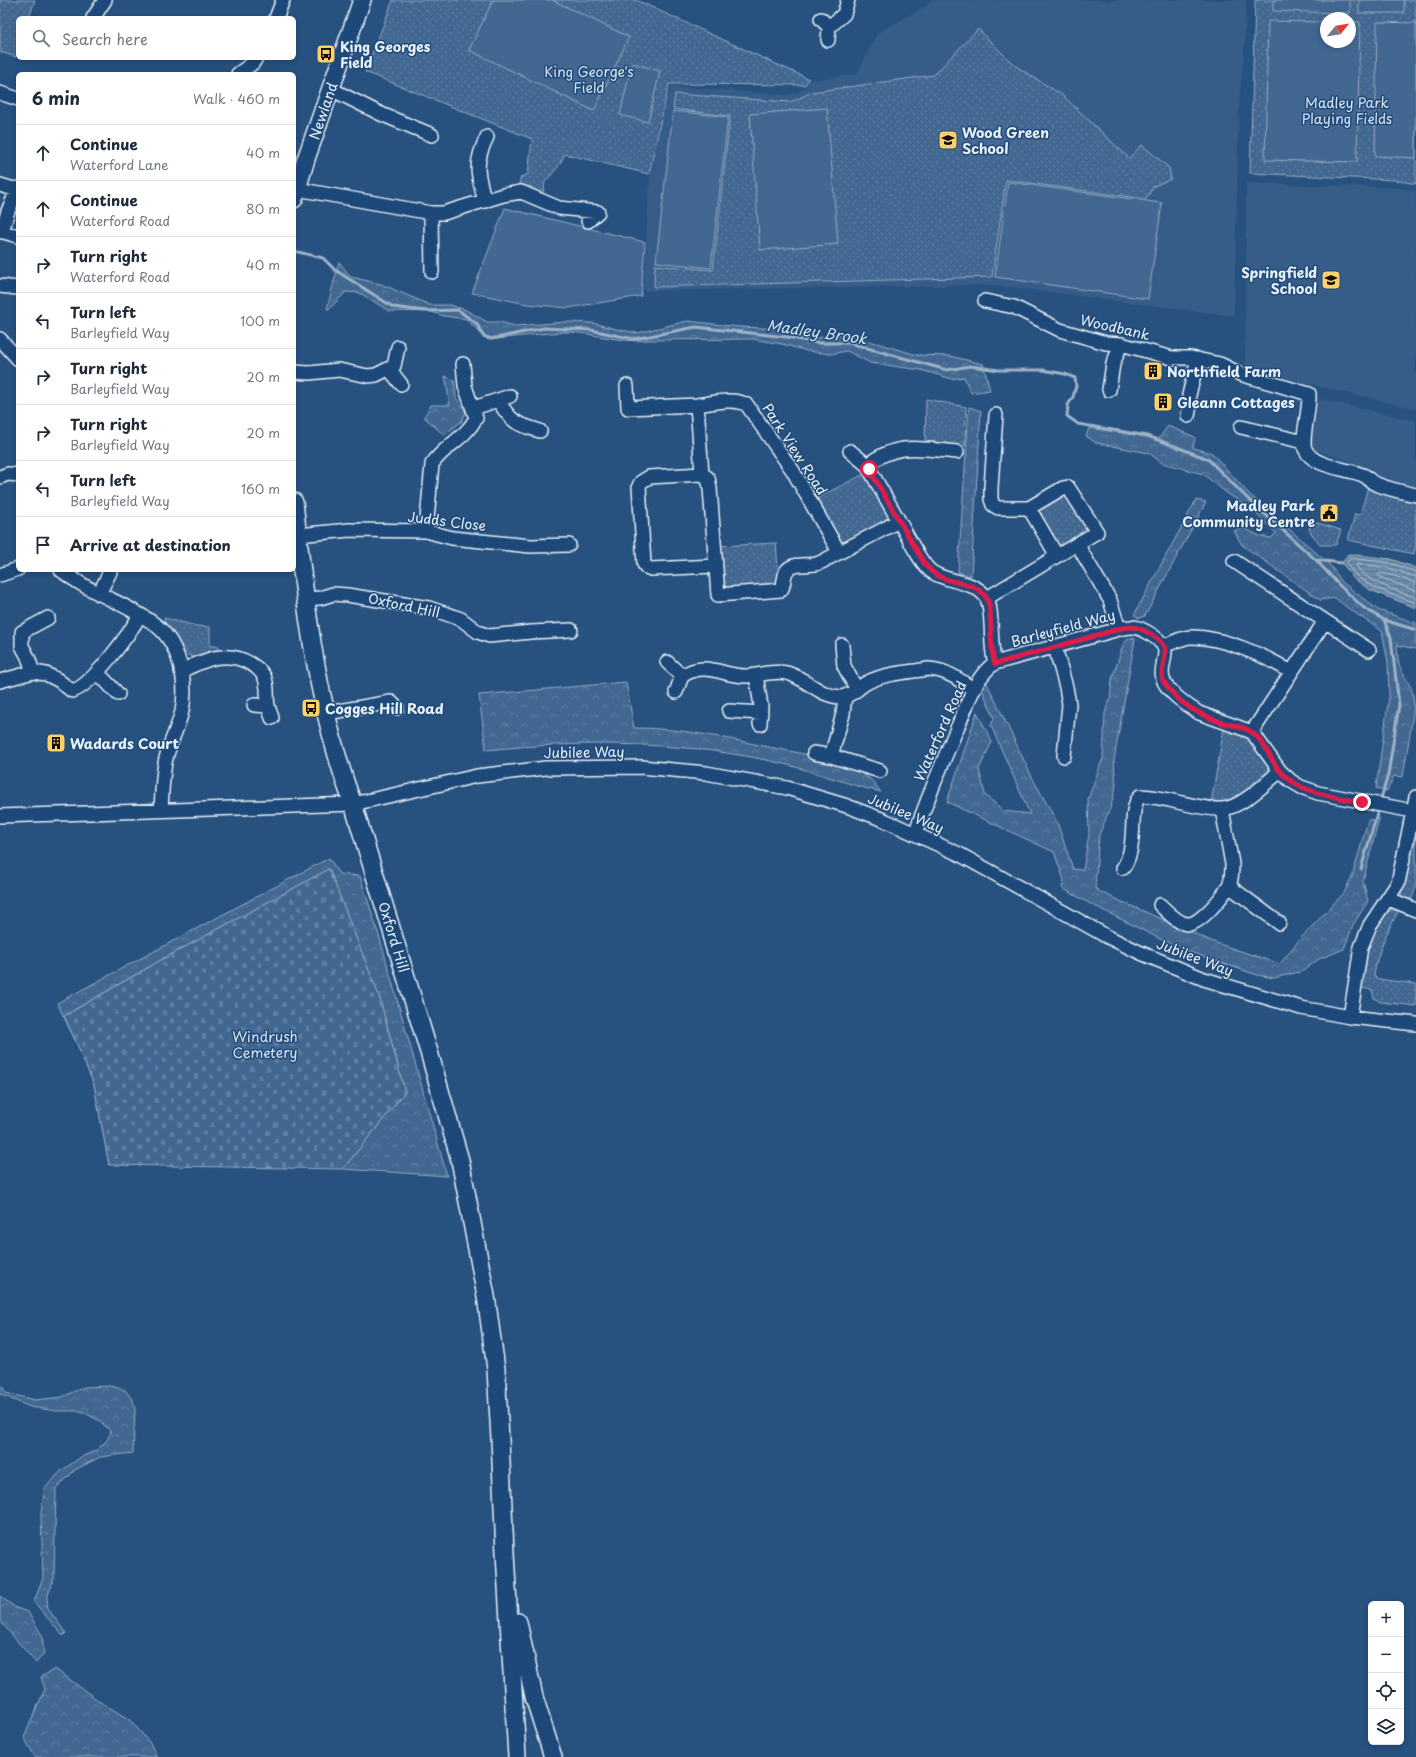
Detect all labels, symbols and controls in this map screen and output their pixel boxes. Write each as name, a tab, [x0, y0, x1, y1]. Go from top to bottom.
north arrow	[1320, 12, 1356, 48]
search box	[16, 16, 296, 60]
icon: search	[30, 27, 52, 49]
text: Search here	[62, 27, 148, 50]
place label: King Georges Field	[340, 36, 431, 73]
bus stop icon: King Georges Field	[315, 43, 337, 65]
park label: King George's Field	[544, 61, 634, 98]
street label: Newland	[303, 79, 343, 142]
text: 6 min	[32, 85, 80, 111]
text: Walk · 460 m	[193, 89, 280, 108]
park label: Madley Park Playing Fields	[1302, 92, 1392, 129]
place label: Wood Green School	[962, 122, 1049, 159]
school or university icon: Wood Green School	[937, 129, 959, 151]
text: Continue	[70, 132, 138, 155]
icon: ahead	[32, 142, 54, 164]
text: 40 m	[246, 143, 280, 162]
text: Waterford Lane	[70, 155, 169, 174]
text: Continue	[70, 188, 138, 211]
icon: ahead	[32, 198, 54, 220]
text: 80 m	[246, 199, 280, 218]
text: Waterford Road	[70, 211, 170, 230]
text: Turn right	[70, 244, 147, 267]
icon: right	[32, 254, 54, 276]
text: 40 m	[246, 255, 280, 274]
place label: Springfield School	[1241, 262, 1317, 299]
text: Waterford Road	[70, 267, 170, 286]
school or university icon: Springfield School	[1320, 269, 1342, 291]
text: Turn left	[70, 300, 136, 323]
street label: Woodbank	[1078, 309, 1152, 345]
icon: left	[32, 310, 54, 332]
text: 100 m	[240, 311, 280, 330]
water label: Madley Brook	[766, 313, 870, 350]
text: Barleyfield Way	[70, 323, 170, 342]
text: Turn right	[70, 356, 147, 379]
building icon: Northfield Farm	[1142, 360, 1164, 382]
place label: Northfield Farm	[1167, 361, 1281, 382]
icon: right	[32, 366, 54, 388]
text: 20 m	[246, 367, 280, 386]
text: Barleyfield Way	[70, 379, 170, 398]
building icon: Gleann Cottages	[1152, 391, 1174, 413]
place label: Gleann Cottages	[1177, 392, 1295, 413]
street label: Park View Road	[757, 399, 833, 499]
text: Turn right	[70, 412, 147, 435]
icon: right	[32, 422, 54, 444]
text: 20 m	[246, 423, 280, 442]
text: Barleyfield Way	[70, 435, 170, 454]
route start	[860, 460, 878, 478]
text: Turn left	[70, 468, 136, 491]
icon: left	[32, 478, 54, 500]
text: 160 m	[241, 479, 280, 498]
text: Barleyfield Way	[70, 491, 170, 510]
place label: Madley Park Community Centre	[1182, 495, 1316, 532]
public building icon: Madley Park Community Centre	[1318, 502, 1340, 524]
street label: Judds Close	[407, 506, 487, 536]
text: Arrive at destination	[70, 533, 231, 556]
icon: arrive	[32, 534, 54, 556]
street label: Oxford Hill	[366, 587, 442, 623]
street label: Barleyfield Way	[1008, 604, 1118, 652]
street label: Waterford Road	[908, 677, 972, 785]
bus stop icon: Cogges Hill Road	[300, 697, 322, 719]
place label: Cogges Hill Road	[325, 698, 444, 719]
building icon: Wadards Court	[45, 732, 67, 754]
place label: Wadards Court	[70, 733, 180, 754]
street label: Jubilee Way	[543, 741, 625, 763]
street label: Jubilee Way	[865, 788, 947, 838]
route end	[1353, 793, 1371, 811]
street label: Oxford Hill	[373, 899, 415, 975]
street label: Jubilee Way	[1153, 933, 1237, 981]
park label: Windrush Cemetery	[232, 1026, 298, 1063]
map controls	[1368, 1601, 1404, 1745]
button: +	[1368, 1601, 1404, 1637]
button: −	[1368, 1637, 1404, 1673]
button: locate	[1368, 1673, 1404, 1709]
button: layers	[1368, 1709, 1404, 1745]

